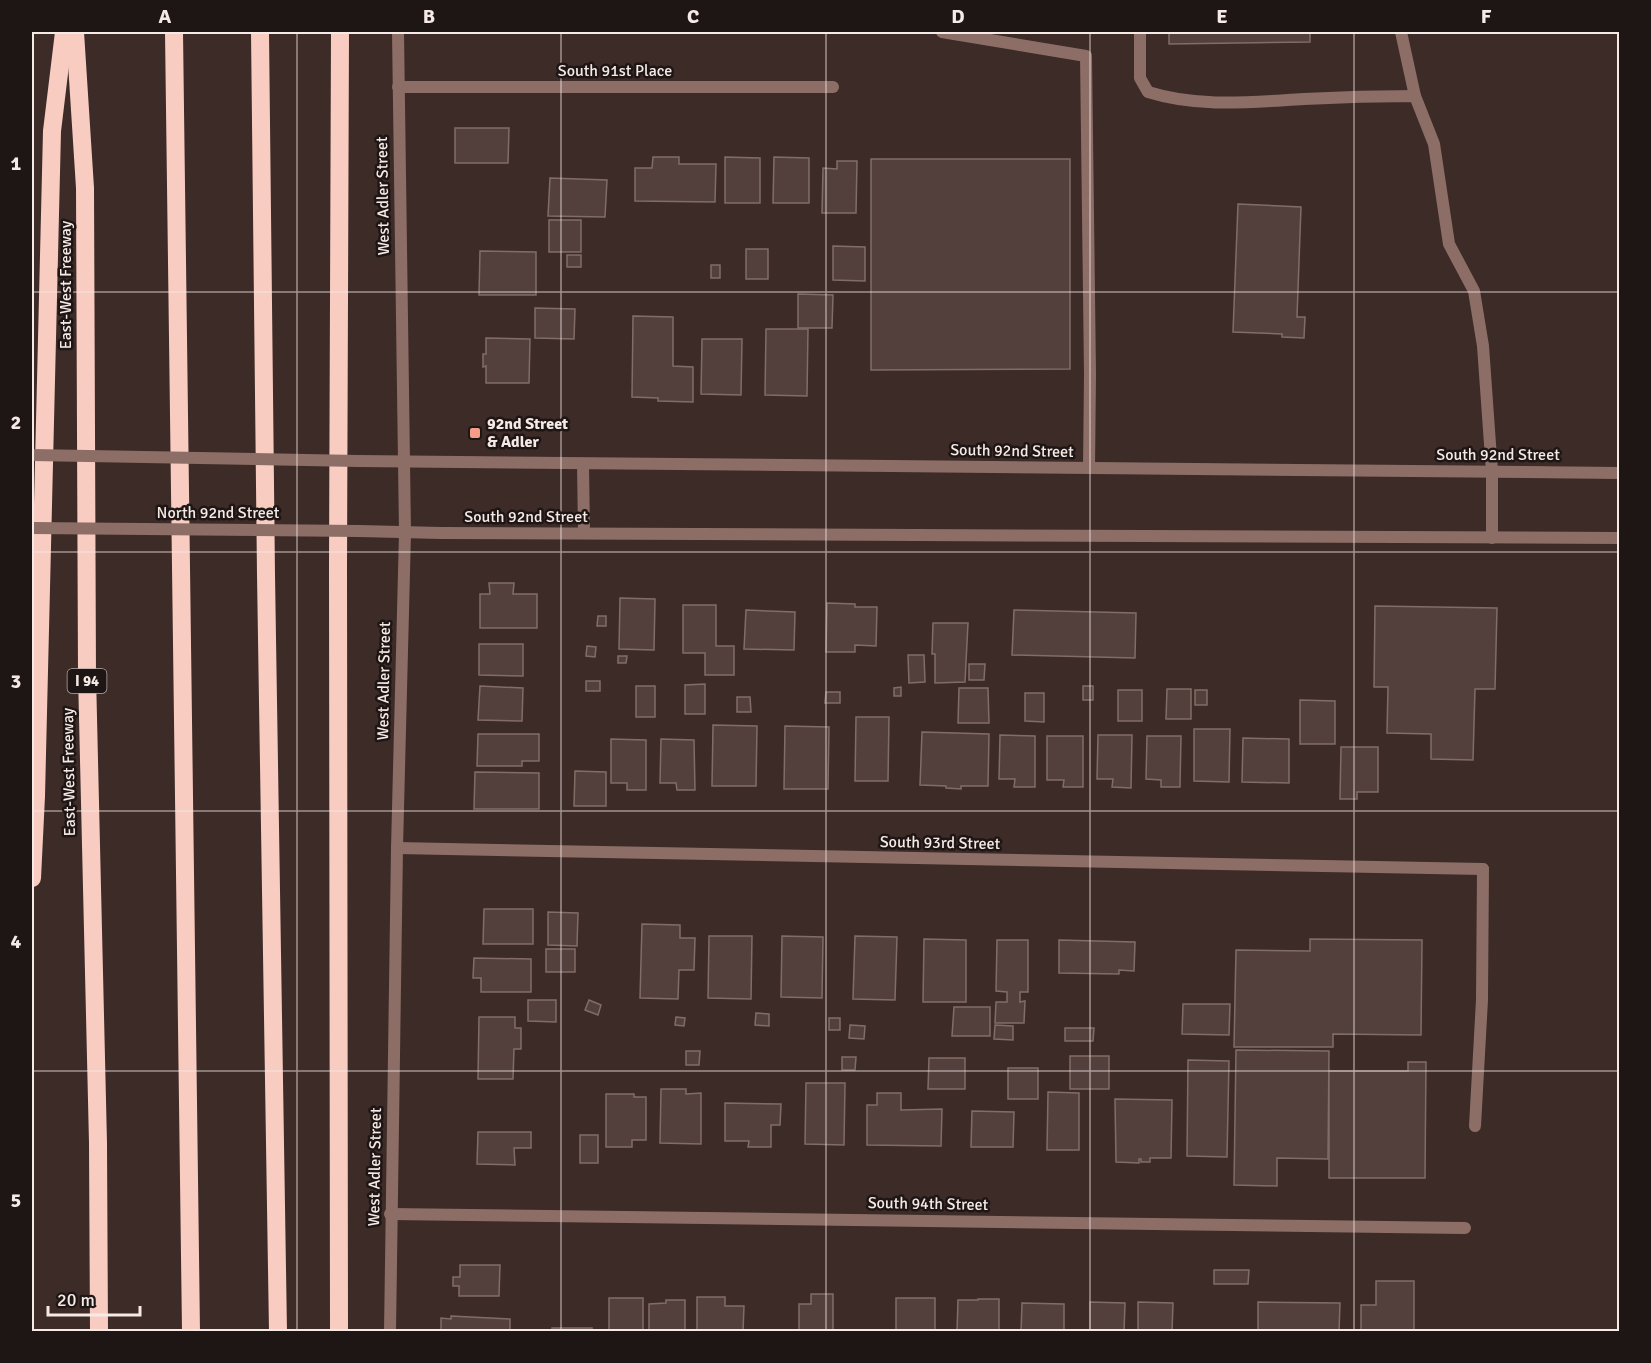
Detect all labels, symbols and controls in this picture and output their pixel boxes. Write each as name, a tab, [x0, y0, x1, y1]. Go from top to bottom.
text: A	[159, 4, 172, 29]
text: B	[423, 4, 435, 29]
text: C	[687, 4, 699, 29]
text: D	[951, 4, 965, 29]
text: E	[1216, 4, 1228, 29]
text: F	[1481, 4, 1492, 29]
street label: South 91st Place	[558, 61, 672, 81]
street label: West Adler Street	[372, 136, 394, 256]
text: 1	[11, 151, 22, 176]
street label: East-West Freeway	[56, 220, 76, 349]
text: 2	[11, 410, 21, 435]
place label: 92nd Street & Adler	[487, 414, 568, 452]
marker: 92nd Street & Adler	[468, 426, 482, 440]
street label: South 92nd Street	[950, 440, 1074, 462]
street label: South 92nd Street	[1436, 445, 1560, 465]
street label: North 92nd Street	[157, 503, 280, 523]
street label: South 92nd Street	[464, 507, 588, 527]
street label: West Adler Street	[373, 621, 395, 741]
text: 3	[11, 669, 21, 694]
road number: I 94	[68, 669, 106, 693]
street label: East-West Freeway	[58, 707, 80, 836]
street label: South 93rd Street	[880, 832, 1001, 854]
text: 4	[11, 929, 22, 954]
street label: West Adler Street	[364, 1107, 386, 1227]
text: 5	[11, 1188, 21, 1213]
street label: South 94th Street	[868, 1193, 989, 1215]
scale bar	[48, 1279, 140, 1317]
text: 20 m	[57, 1289, 95, 1311]

